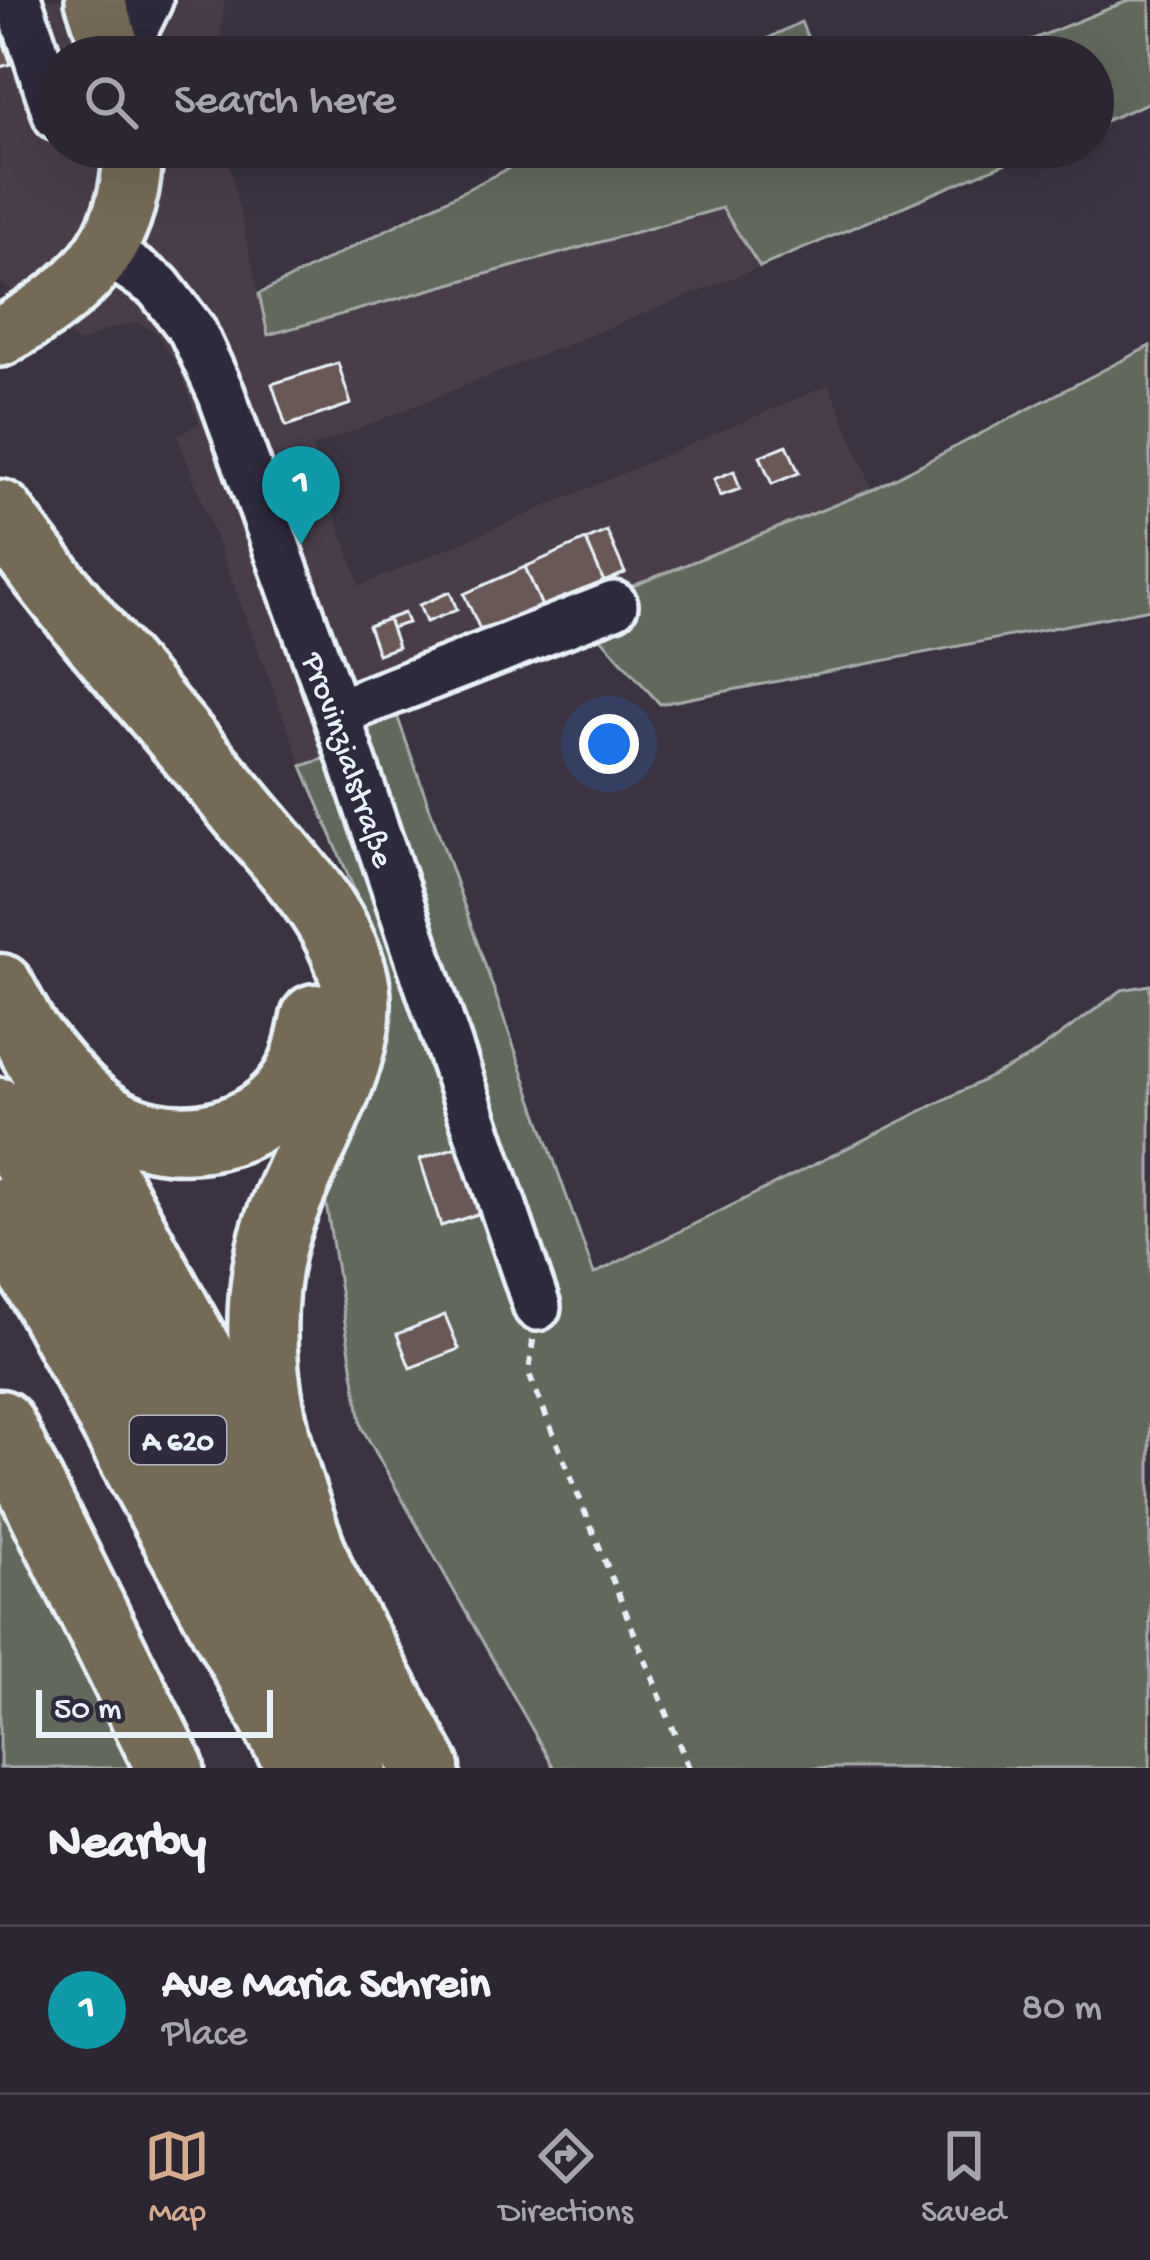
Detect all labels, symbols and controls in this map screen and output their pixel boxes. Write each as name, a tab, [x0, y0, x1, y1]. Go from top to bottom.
search box	[36, 36, 1114, 168]
icon: search	[78, 69, 144, 135]
text: Search here	[174, 76, 396, 129]
pin: 1	[262, 446, 340, 545]
street label: Provinzialstraße	[291, 647, 400, 874]
your location	[579, 714, 639, 774]
road number: A 620	[130, 1416, 226, 1464]
scale bar	[36, 1684, 273, 1737]
text: 50 m	[54, 1692, 121, 1730]
text: Nearby	[48, 1816, 206, 1876]
text: Ave Maria Schrein	[162, 1960, 490, 2013]
text: 1	[79, 1987, 95, 2033]
text: 80 m	[1022, 1987, 1102, 2033]
text: Place	[162, 2013, 247, 2059]
tab: Map	[144, 2123, 210, 2233]
tab: Directions	[499, 2123, 633, 2233]
tab: Saved	[921, 2123, 1006, 2233]

